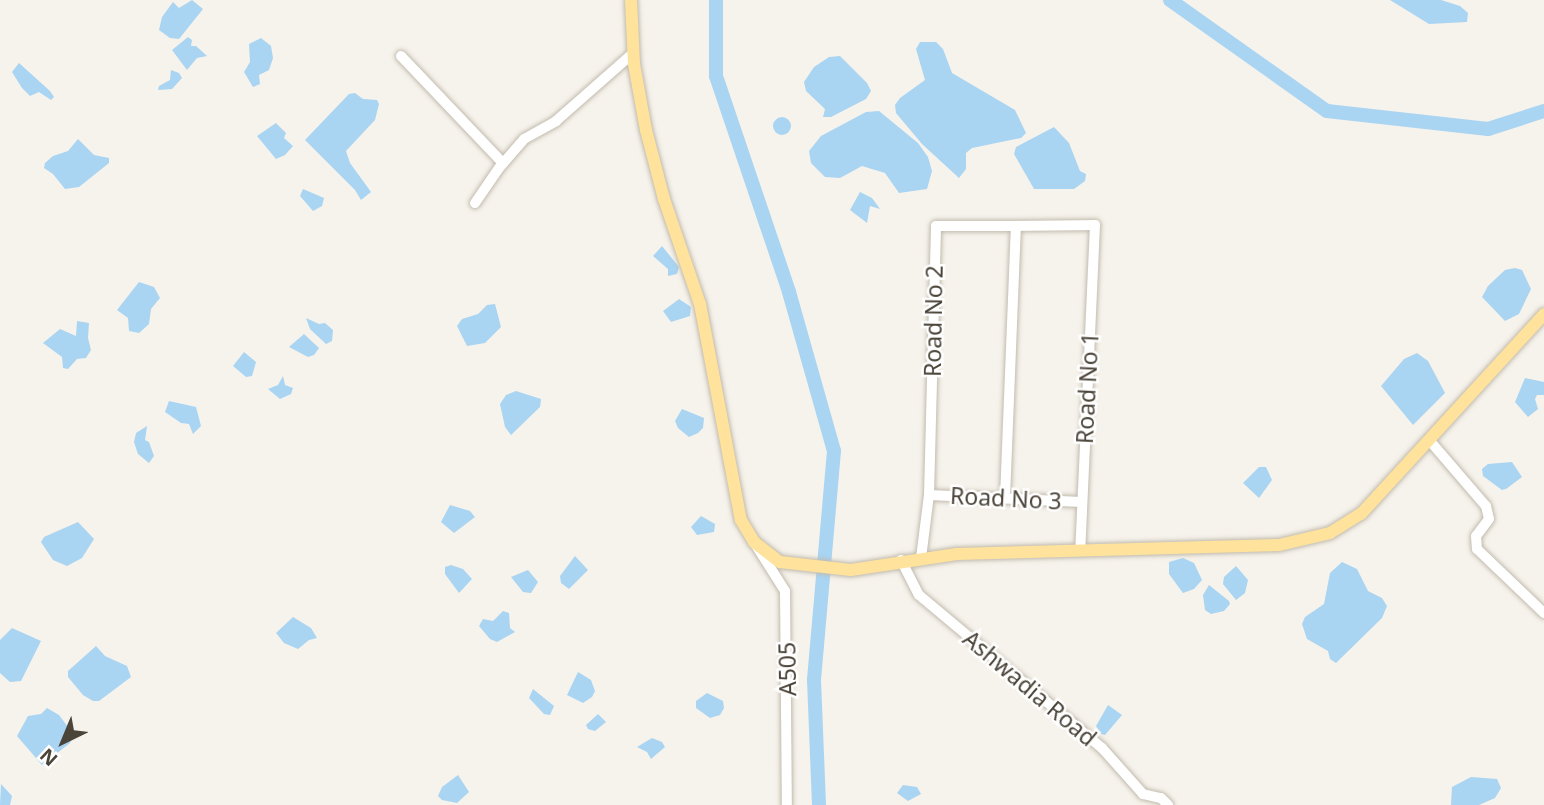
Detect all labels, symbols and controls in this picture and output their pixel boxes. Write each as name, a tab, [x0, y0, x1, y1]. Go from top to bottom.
street label: Road No 2	[918, 265, 948, 377]
street label: Road No 1	[1070, 331, 1104, 445]
street label: Road No 3	[949, 481, 1063, 515]
street label: Ashwadia Road	[958, 624, 1102, 752]
street label: A505	[773, 642, 801, 696]
north arrow	[28, 707, 98, 777]
text: N	[34, 743, 63, 772]

